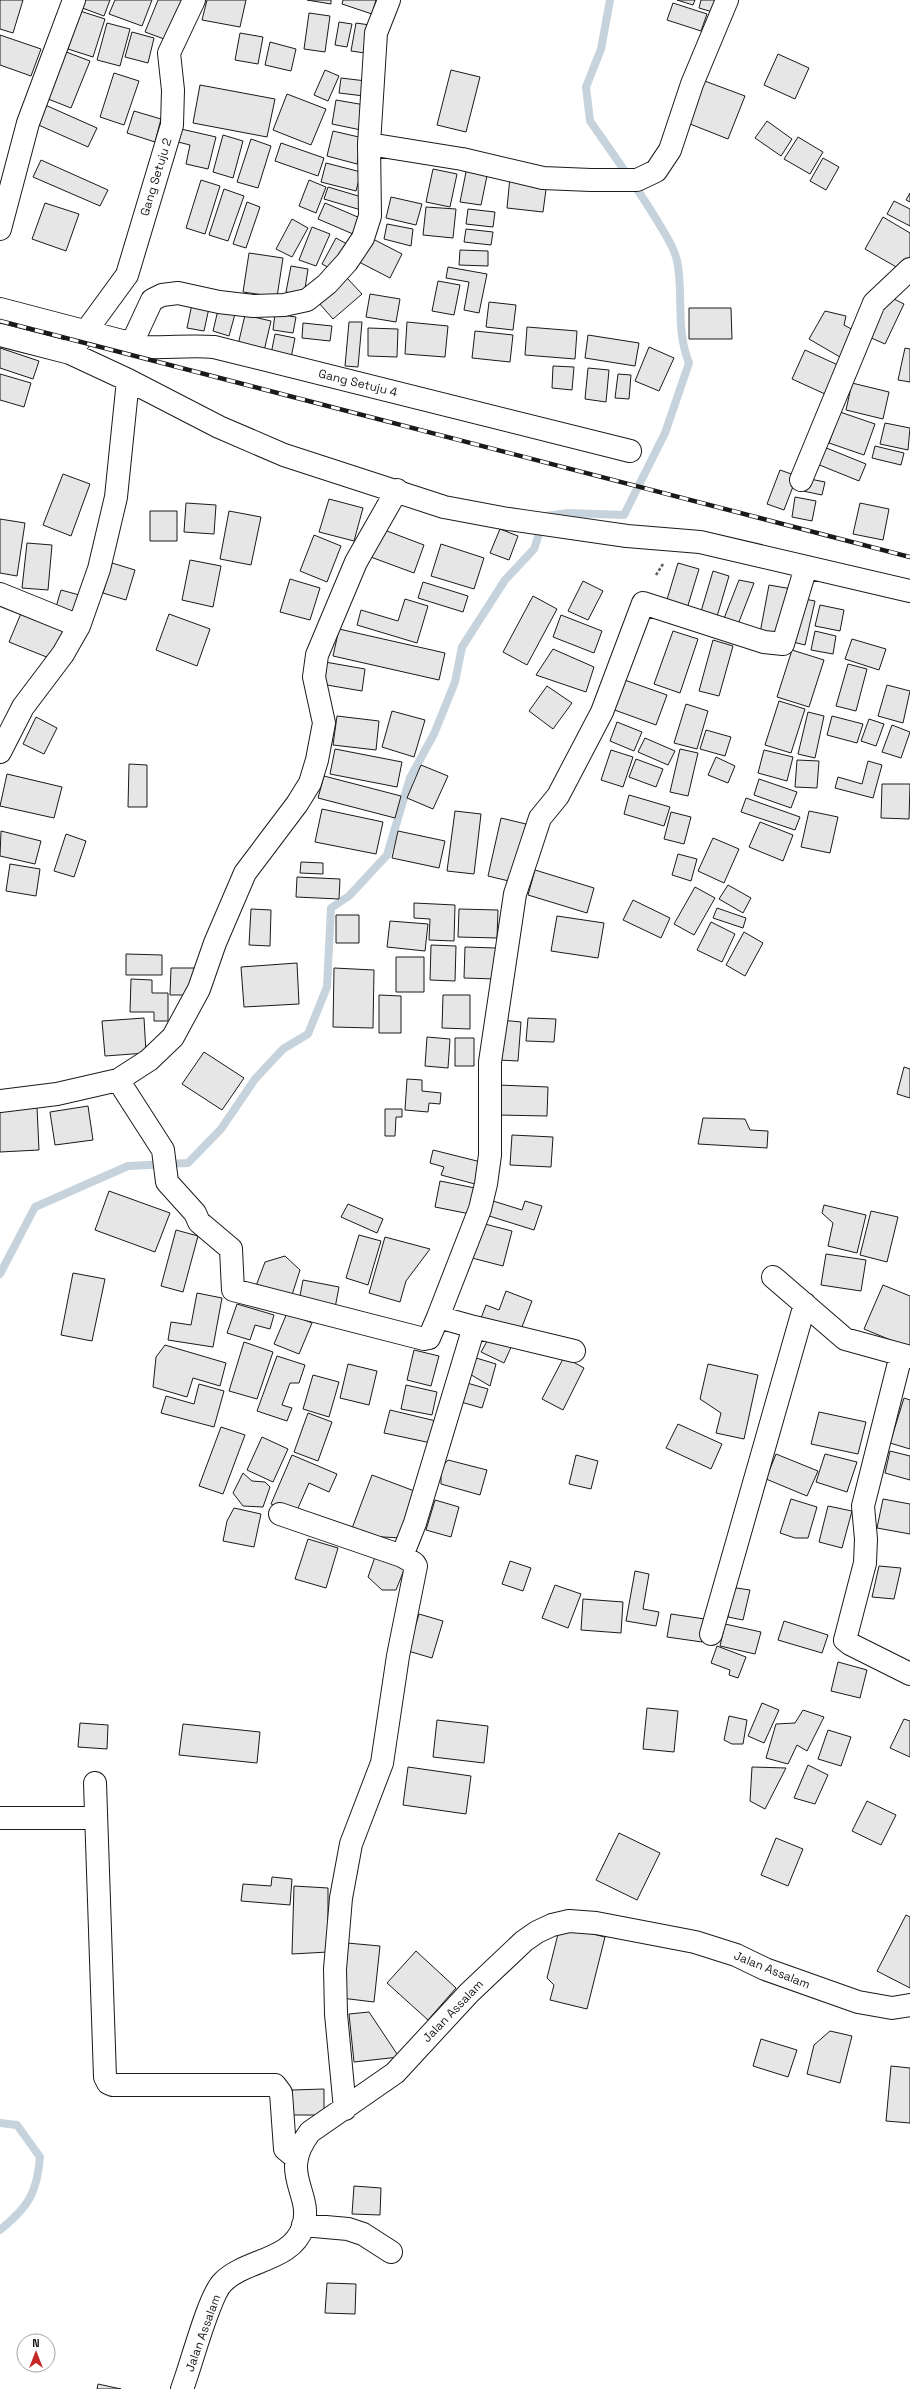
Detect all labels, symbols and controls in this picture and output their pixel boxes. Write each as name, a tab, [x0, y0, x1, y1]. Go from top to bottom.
street label: Gang Setuju 2	[137, 136, 175, 218]
street label: Gang Setuju 4	[317, 365, 400, 401]
street label: Jalan Assalam	[731, 1947, 813, 1993]
street label: Jalan Assalam	[419, 1976, 487, 2046]
street label: Jalan Assalam	[182, 2292, 224, 2374]
north arrow	[16, 2333, 56, 2373]
text: N	[32, 2336, 40, 2350]

